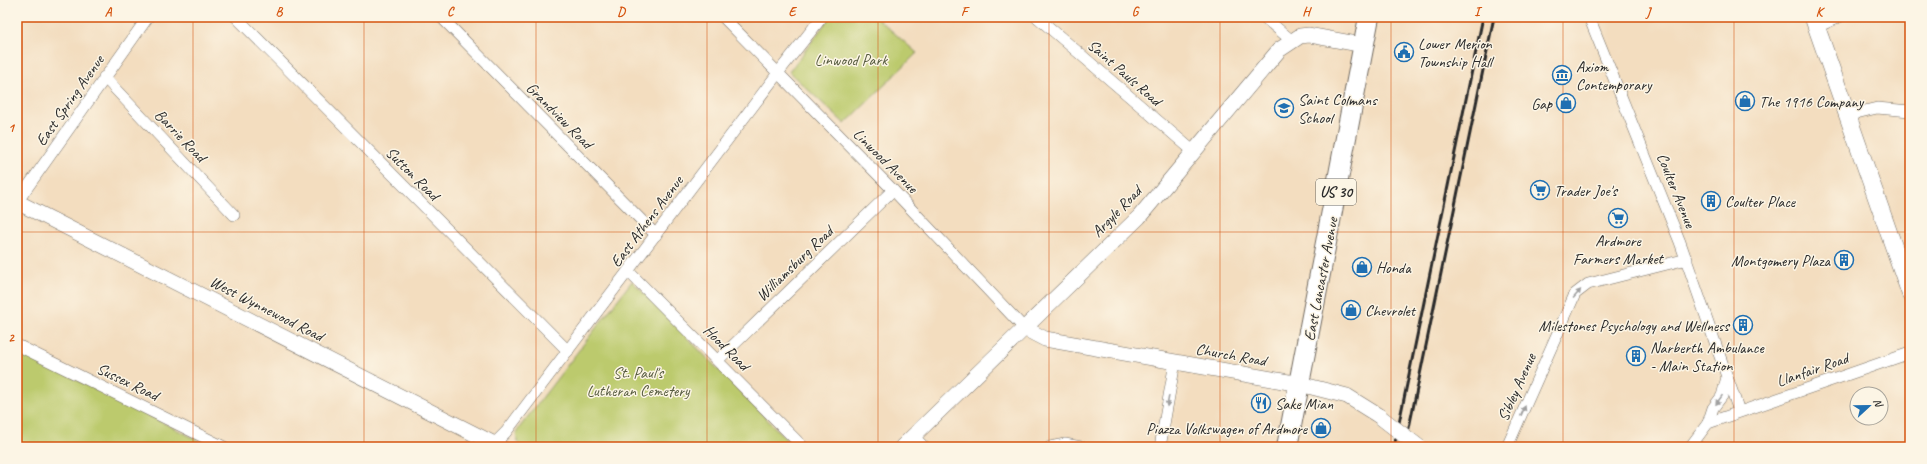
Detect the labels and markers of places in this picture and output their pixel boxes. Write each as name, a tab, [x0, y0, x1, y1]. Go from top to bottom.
place label: Lower Merion Township Hall	[1418, 34, 1495, 72]
public building icon: Lower Merion Township Hall	[1393, 41, 1415, 63]
place label: Axiom Contemporary	[1576, 57, 1653, 95]
museum icon: Axiom Contemporary	[1551, 64, 1573, 86]
place label: Saint Colmans School	[1298, 90, 1378, 128]
shop icon: The 1916 Company	[1734, 90, 1756, 112]
shop icon: Gap	[1555, 92, 1577, 114]
place label: The 1916 Company	[1759, 92, 1865, 112]
place label: Gap	[1531, 94, 1553, 114]
school or university icon: Saint Colmans School	[1273, 97, 1295, 119]
supermarket icon: Trader Joe's	[1529, 179, 1551, 201]
place label: Trader Joe's	[1554, 181, 1618, 201]
building icon: Coulter Place	[1700, 190, 1722, 212]
place label: Coulter Place	[1725, 192, 1797, 212]
supermarket icon: Ardmore Farmers Market	[1607, 207, 1629, 229]
place label: Ardmore Farmers Market	[1573, 231, 1665, 269]
building icon: Montgomery Plaza	[1833, 249, 1855, 271]
place label: Montgomery Plaza	[1731, 251, 1832, 271]
shop icon: Honda	[1351, 256, 1373, 278]
place label: Honda	[1376, 258, 1412, 278]
shop icon: Chevrolet	[1340, 299, 1362, 321]
place label: Chevrolet	[1365, 301, 1417, 321]
building icon: Milestones Psychology and Wellness	[1732, 314, 1754, 336]
place label: Milestones Psychology and Wellness	[1539, 316, 1731, 336]
place label: Narberth Ambulance - Main Station	[1650, 338, 1765, 376]
building icon: Narberth Ambulance - Main Station	[1625, 345, 1647, 367]
restaurant icon: Sake Mian	[1250, 392, 1272, 414]
place label: Sake Mian	[1275, 394, 1334, 414]
shop icon: Piazza Volkswagen of Ardmore	[1310, 417, 1332, 439]
place label: Piazza Volkswagen of Ardmore	[1146, 419, 1309, 439]

